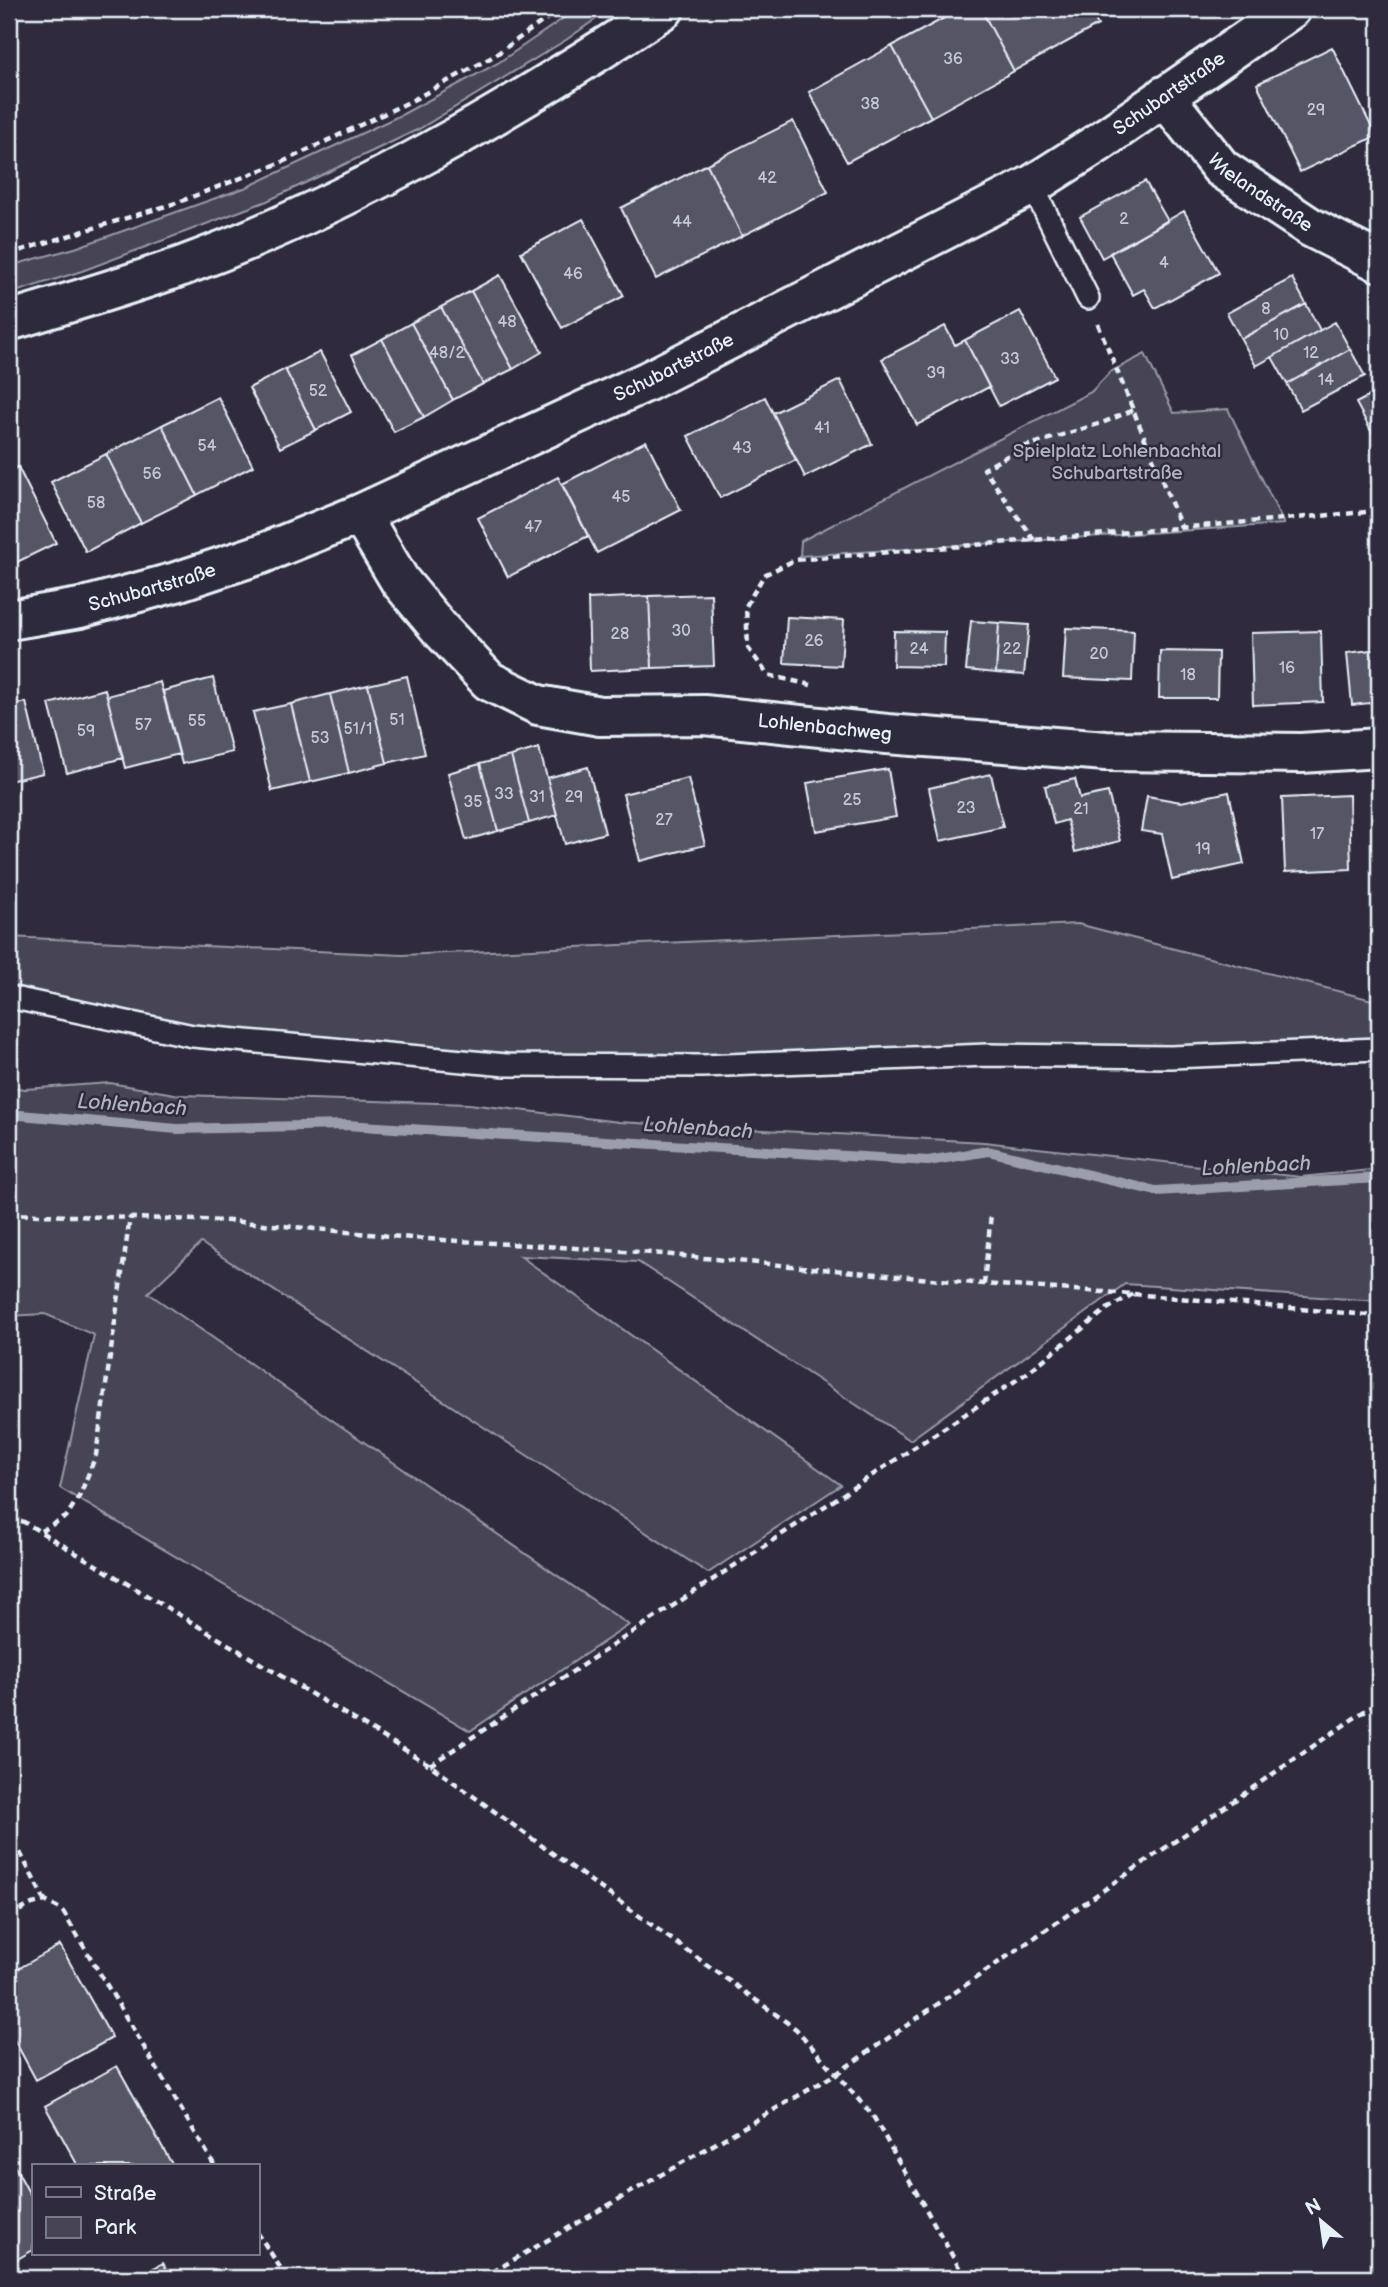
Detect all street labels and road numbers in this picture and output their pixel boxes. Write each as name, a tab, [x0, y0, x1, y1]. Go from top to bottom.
street label: Schubartstraße	[1109, 47, 1230, 140]
street label: Wielandstraße	[1202, 149, 1317, 237]
street label: Schubartstraße	[610, 328, 738, 407]
street label: Schubartstraße	[86, 558, 219, 617]
street label: Lohlenbachweg	[757, 709, 893, 746]

